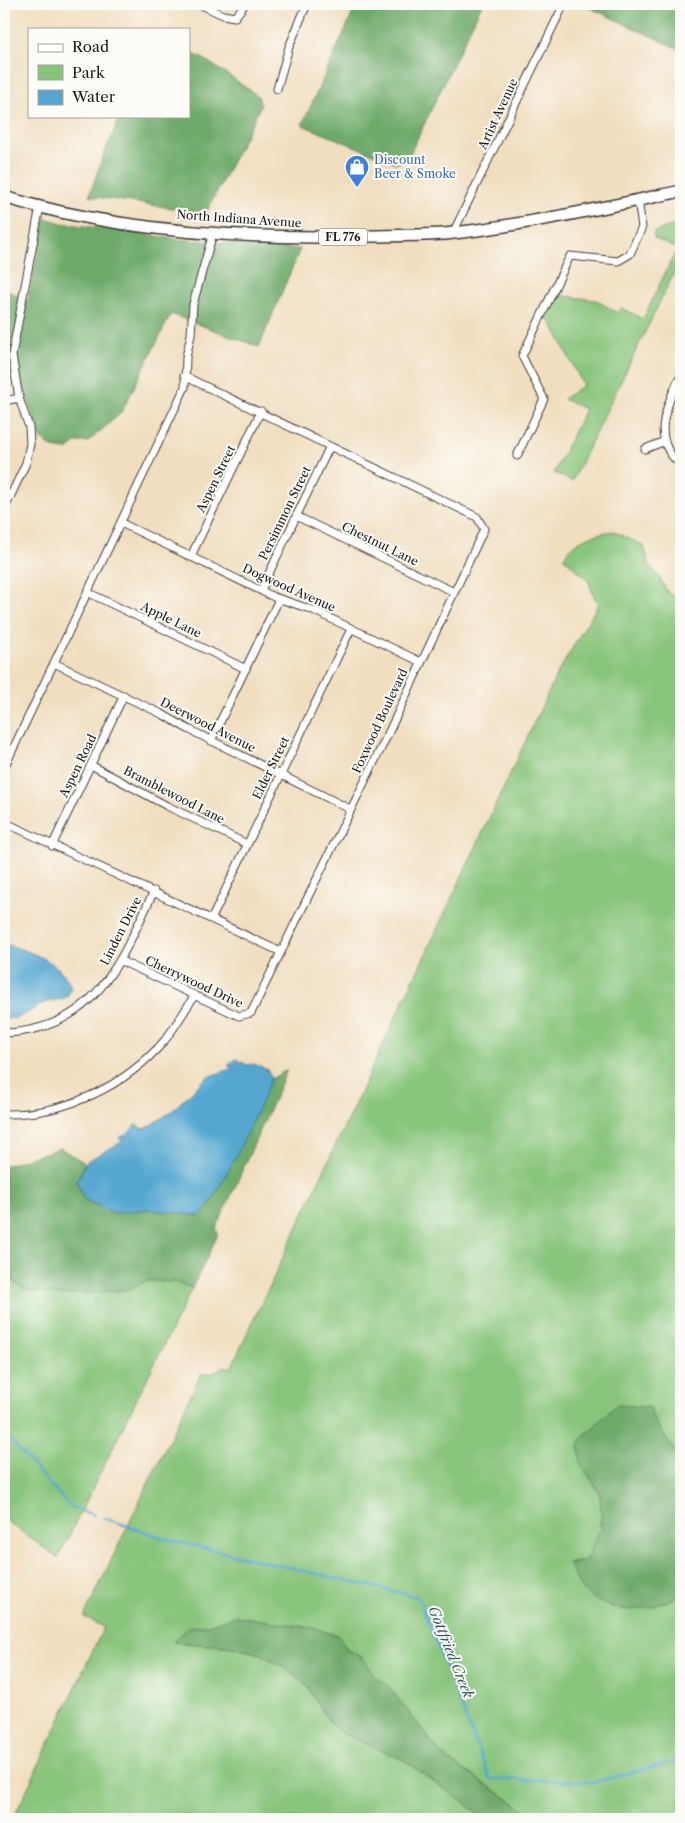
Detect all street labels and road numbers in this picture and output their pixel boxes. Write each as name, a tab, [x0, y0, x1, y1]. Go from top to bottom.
street label: Artist Avenue	[474, 76, 521, 153]
street label: North Indiana Avenue	[176, 207, 302, 230]
road number: FL 776	[319, 228, 367, 246]
street label: Aspen Street	[192, 442, 239, 516]
street label: Persimmon Street	[255, 463, 314, 562]
street label: Chestnut Lane	[339, 518, 421, 569]
street label: Dogwood Avenue	[240, 560, 338, 615]
street label: Apple Lane	[138, 598, 204, 641]
street label: Foxwood Boulevard	[349, 665, 411, 776]
street label: Deerwood Avenue	[158, 694, 259, 755]
street label: Aspen Road	[55, 731, 100, 801]
street label: Elder Street	[249, 733, 293, 802]
street label: Bramblewood Lane	[121, 763, 228, 827]
street label: Linden Drive	[97, 894, 144, 968]
street label: Cherrywood Drive	[143, 952, 246, 1011]

